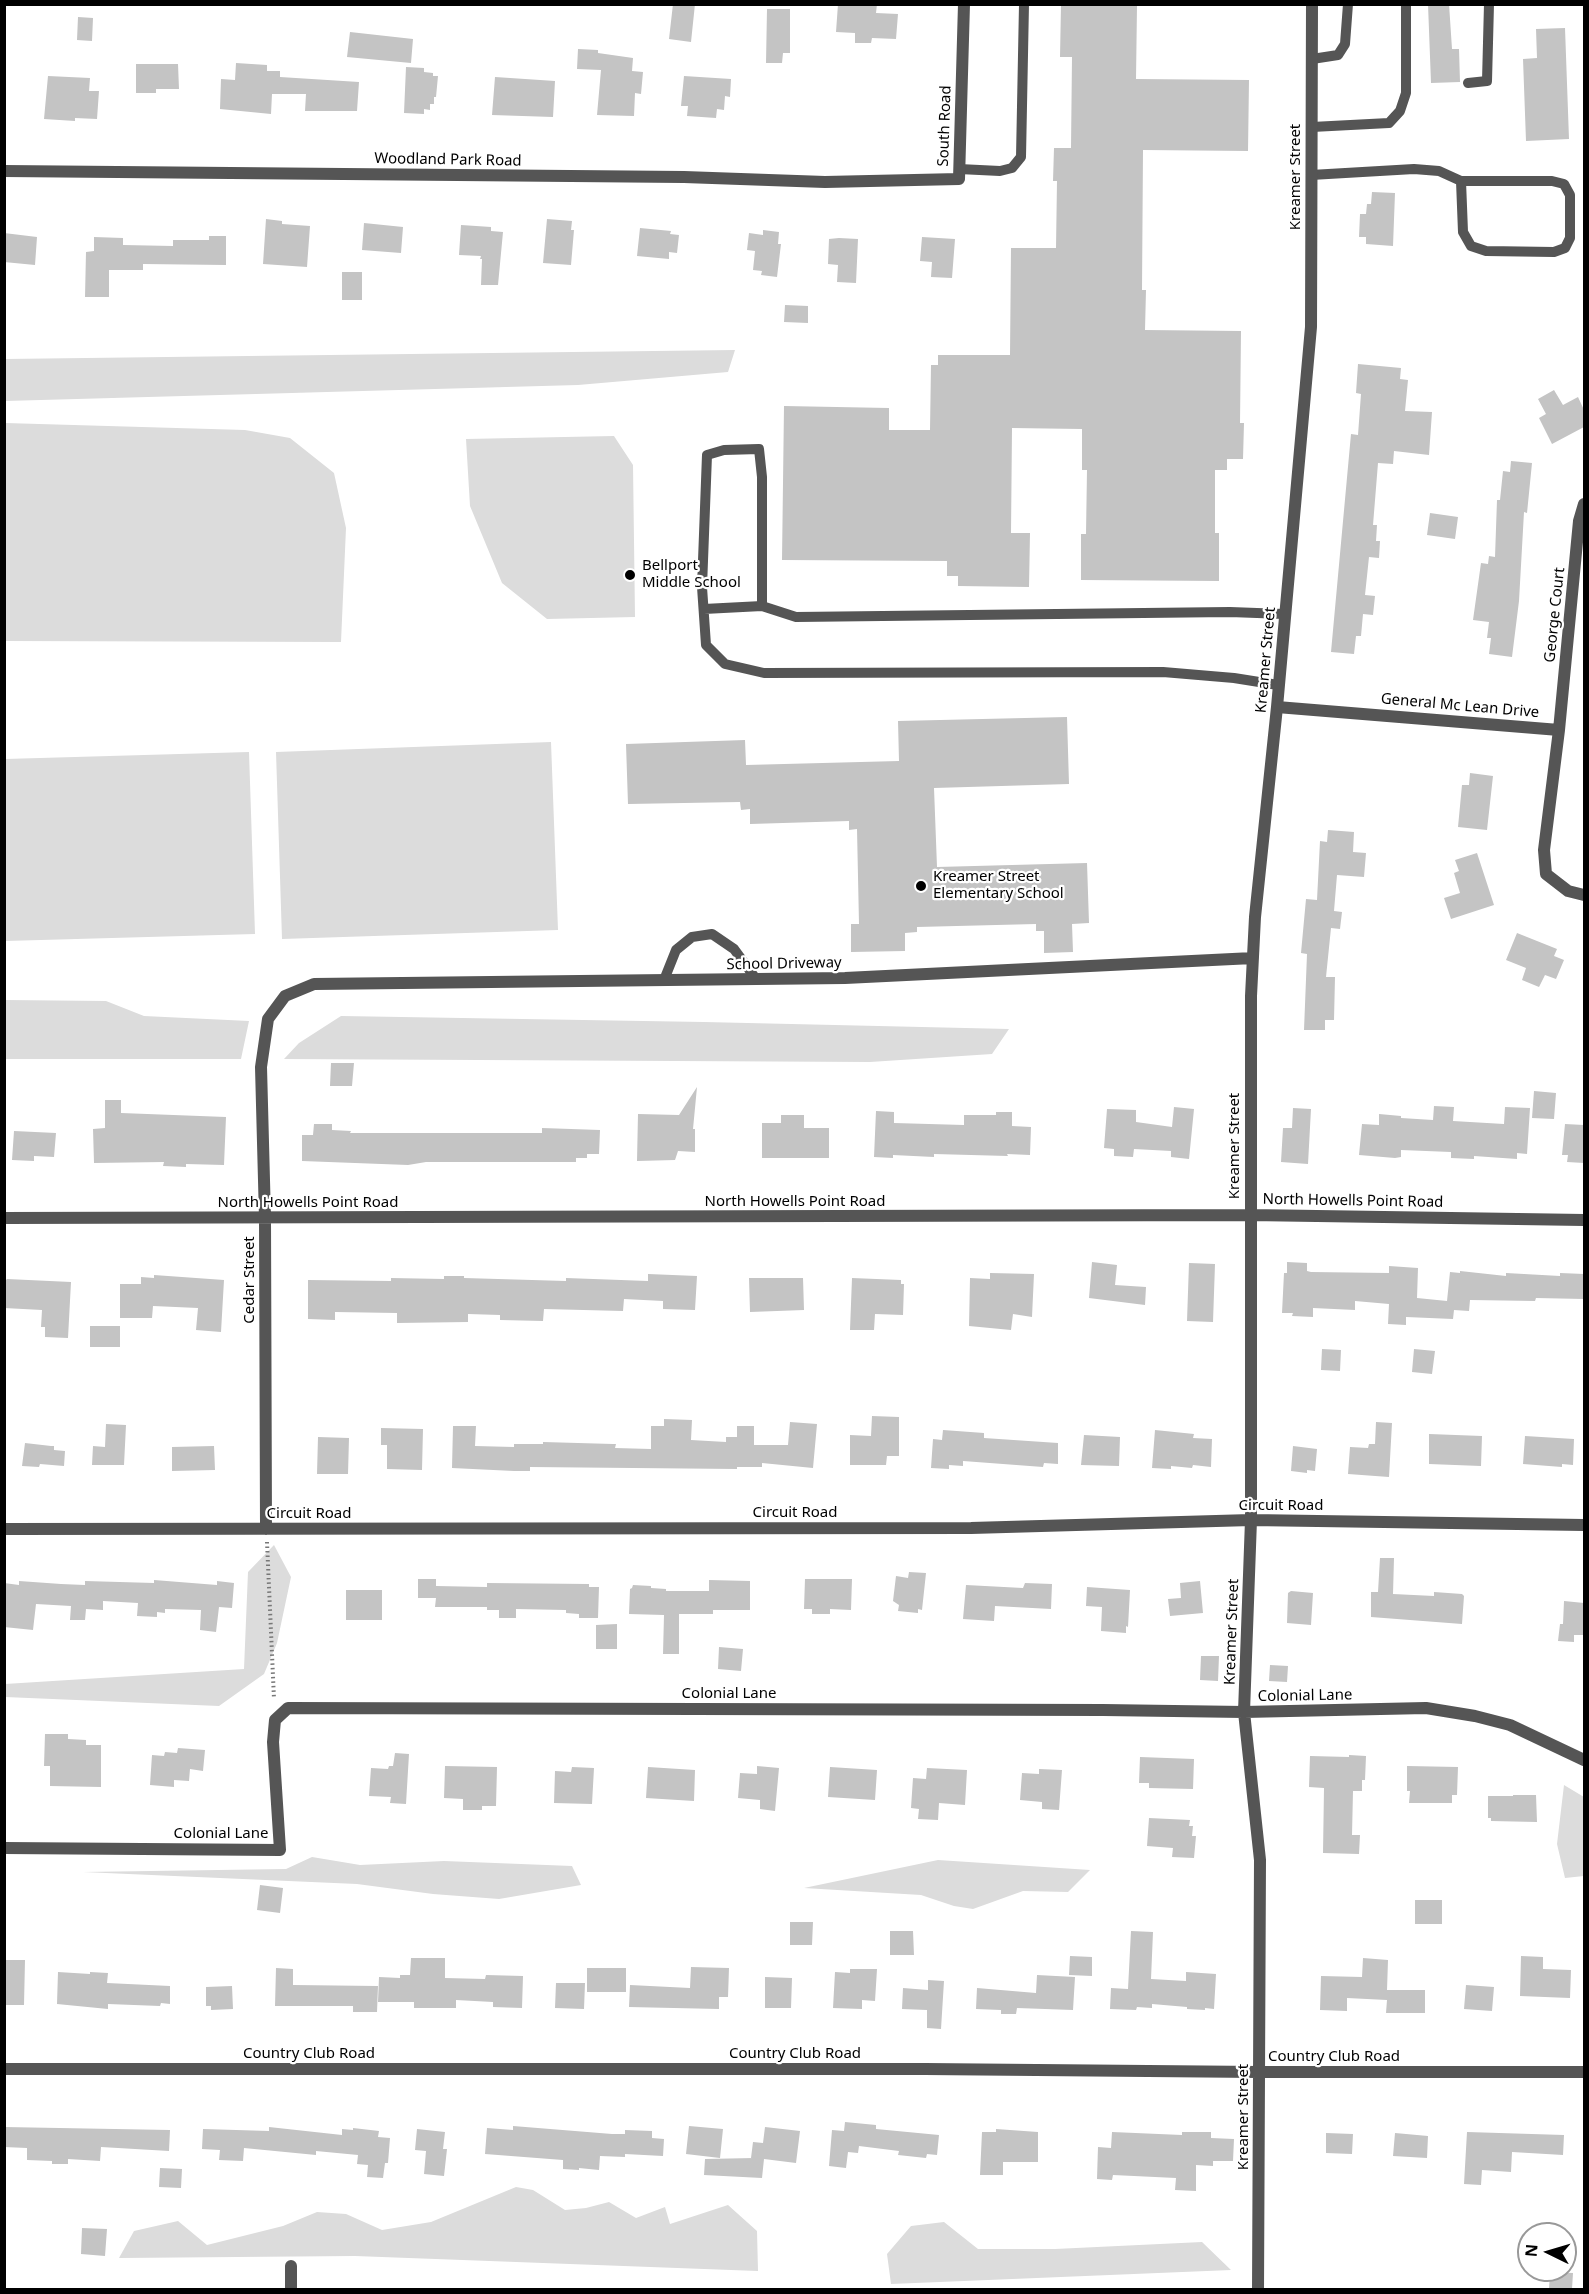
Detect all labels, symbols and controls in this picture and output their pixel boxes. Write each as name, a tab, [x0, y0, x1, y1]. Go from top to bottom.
street label: South Road	[935, 85, 955, 167]
street label: Kreamer Street	[1287, 124, 1305, 230]
street label: Woodland Park Road	[374, 150, 522, 170]
place label: Bellport Middle School	[642, 557, 741, 592]
street label: George Court	[1541, 567, 1569, 663]
marker: Bellport Middle School	[623, 568, 637, 582]
street label: Kreamer Street	[1252, 606, 1280, 714]
street label: General Mc Lean Drive	[1380, 690, 1540, 722]
place label: Kreamer Street Elementary School	[933, 868, 1064, 903]
marker: Kreamer Street Elementary School	[914, 879, 928, 893]
street label: School Driveway	[726, 954, 842, 974]
street label: Kreamer Street	[1226, 1093, 1244, 1199]
street label: North Howells Point Road	[1262, 1190, 1444, 1212]
street label: North Howells Point Road	[705, 1193, 885, 1211]
street label: North Howells Point Road	[218, 1194, 398, 1212]
street label: Cedar Street	[241, 1236, 259, 1324]
street label: Circuit Road	[1239, 1497, 1323, 1515]
street label: Circuit Road	[753, 1504, 837, 1522]
street label: Circuit Road	[267, 1505, 351, 1523]
street label: Kreamer Street	[1221, 1578, 1243, 1686]
street label: Colonial Lane	[682, 1685, 776, 1703]
street label: Colonial Lane	[1257, 1686, 1353, 1706]
street label: Colonial Lane	[174, 1825, 268, 1843]
street label: Country Club Road	[243, 2045, 375, 2063]
street label: Country Club Road	[729, 2045, 861, 2063]
street label: Country Club Road	[1268, 2048, 1400, 2066]
street label: Kreamer Street	[1235, 2064, 1253, 2170]
north arrow	[1517, 2222, 1577, 2282]
text: N	[1520, 2243, 1543, 2258]

